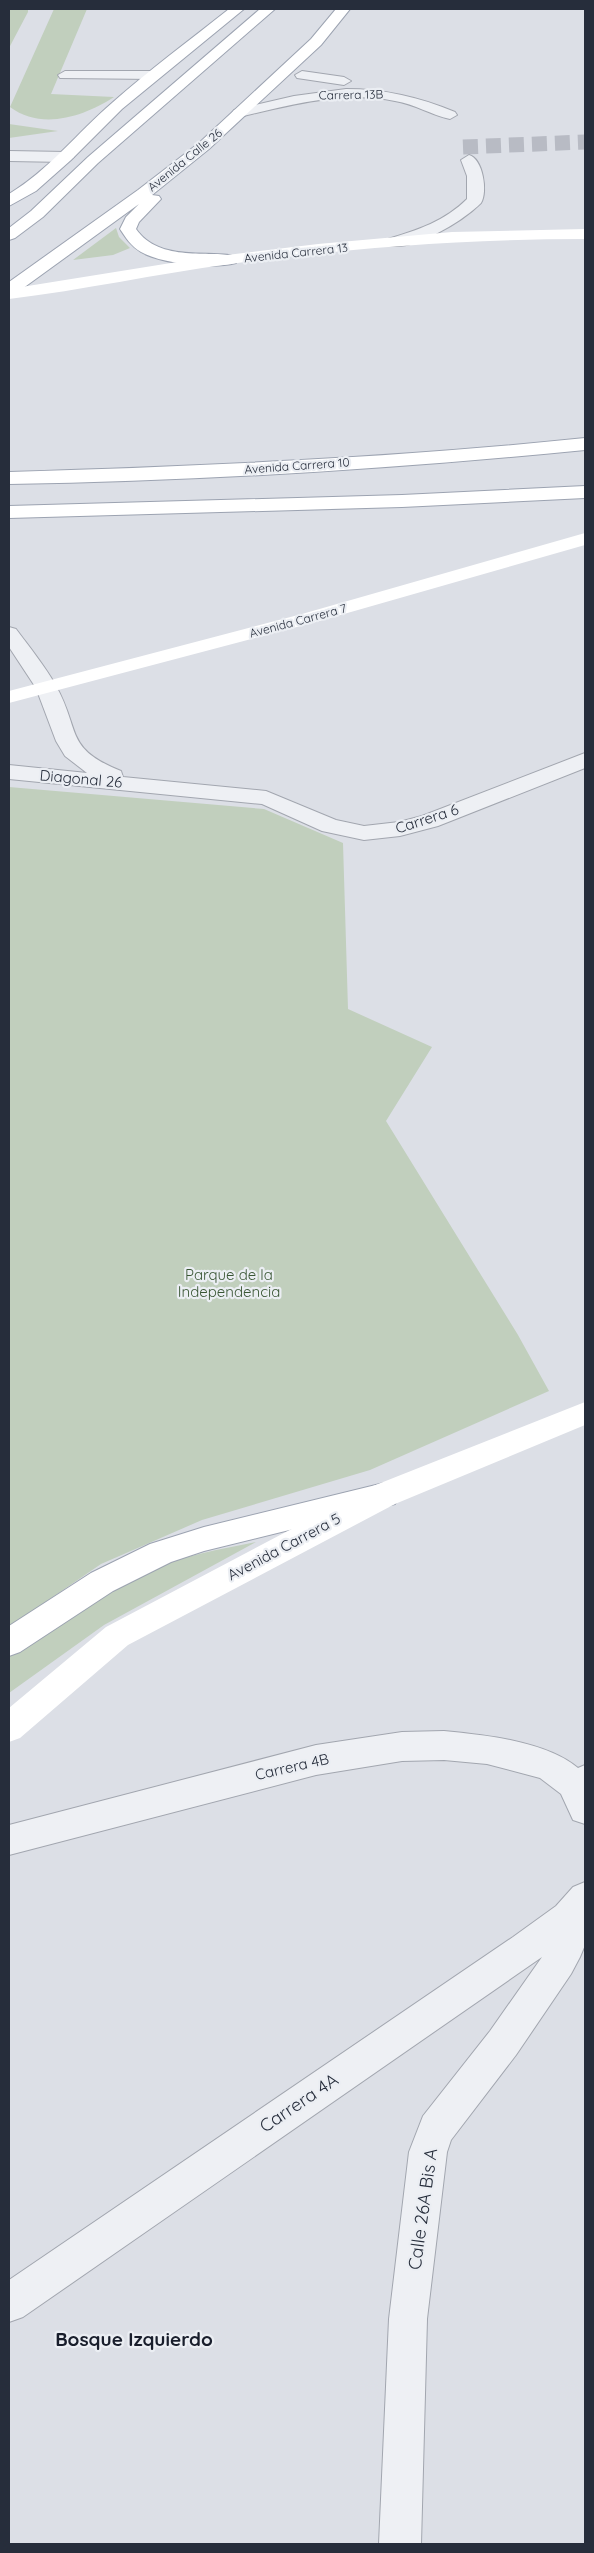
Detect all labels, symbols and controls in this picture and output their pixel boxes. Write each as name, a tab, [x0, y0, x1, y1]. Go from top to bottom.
street label: Carrera 13B	[319, 86, 384, 103]
street label: Avenida Calle 26	[144, 125, 225, 194]
street label: Avenida Carrera 13	[243, 240, 349, 265]
street label: Avenida Carrera 10	[244, 454, 350, 477]
street label: Avenida Carrera 7	[248, 600, 348, 641]
street label: Diagonal 26	[39, 765, 123, 792]
street label: Carrera 6	[393, 799, 461, 838]
park label: Parque de la Independencia	[178, 1265, 280, 1301]
street label: Avenida Carrera 5	[224, 1509, 344, 1584]
street label: Carrera 4B	[253, 1749, 331, 1784]
street label: Carrera 4A	[255, 2068, 343, 2137]
street label: Calle 26A Bis A	[403, 2146, 442, 2271]
district label: Bosque Izquierdo	[55, 2327, 213, 2351]

